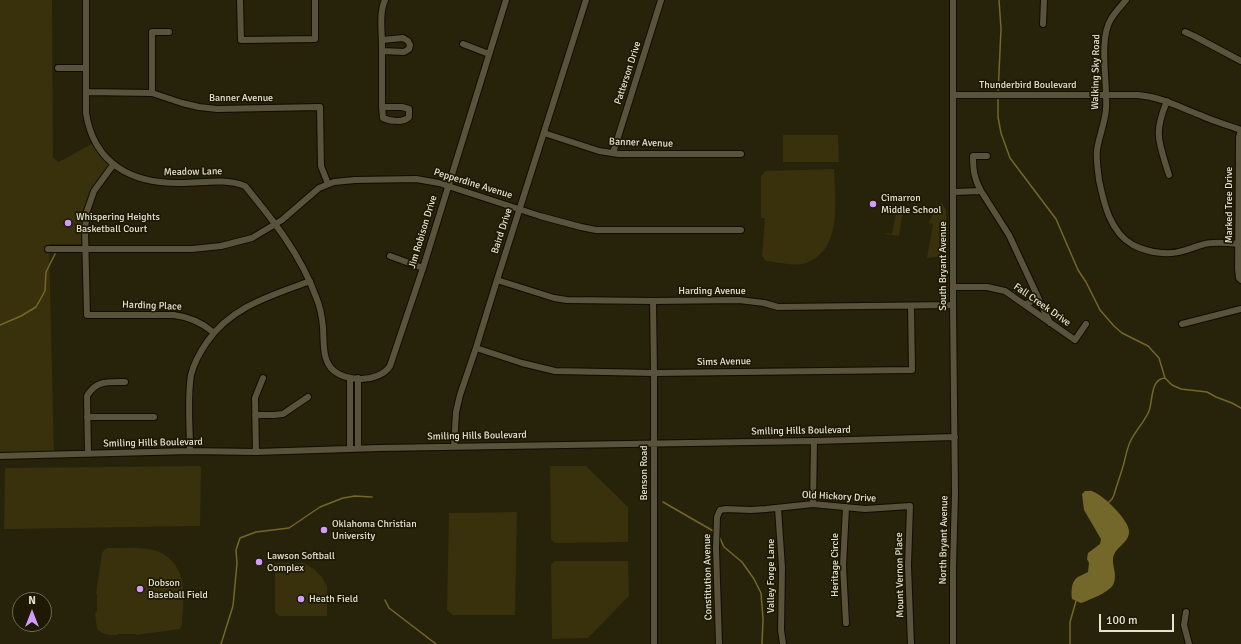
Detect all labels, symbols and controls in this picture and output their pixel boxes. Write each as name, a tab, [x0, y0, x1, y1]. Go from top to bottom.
street label: Walking Sky Road	[1089, 34, 1103, 110]
street label: Patterson Drive	[612, 40, 644, 106]
street label: Thunderbird Boulevard	[979, 79, 1077, 91]
street label: Banner Avenue	[209, 92, 273, 104]
street label: Banner Avenue	[609, 136, 673, 150]
street label: Meadow Lane	[164, 165, 222, 179]
street label: Pepperdine Avenue	[432, 166, 514, 202]
street label: Marked Tree Drive	[1223, 167, 1235, 243]
place label: Cimarron Middle School	[881, 192, 941, 216]
street label: Jim Robison Drive	[406, 194, 440, 270]
marker: Cimarron Middle School	[868, 199, 878, 209]
street label: Baird Drive	[489, 207, 515, 255]
place label: Whispering Heights Basketball Court	[76, 211, 160, 234]
marker: Whispering Heights Basketball Court	[63, 218, 73, 228]
street label: South Bryant Avenue	[937, 221, 949, 311]
street label: Fall Creek Drive	[1011, 281, 1073, 329]
street label: Harding Avenue	[678, 285, 746, 297]
street label: Harding Place	[122, 299, 182, 313]
street label: Sims Avenue	[697, 356, 751, 368]
street label: Smiling Hills Boulevard	[751, 424, 851, 438]
street label: Smiling Hills Boulevard	[427, 429, 527, 443]
street label: Smiling Hills Boulevard	[103, 436, 203, 450]
street label: Benson Road	[638, 445, 650, 501]
street label: Old Hickory Drive	[802, 489, 876, 505]
street label: North Bryant Avenue	[937, 495, 951, 585]
place label: Oklahoma Christian University	[332, 518, 417, 542]
marker: Oklahoma Christian University	[319, 525, 329, 535]
street label: Mount Vernon Place	[893, 532, 907, 618]
street label: Heritage Circle	[829, 533, 841, 597]
street label: Constitution Avenue	[701, 534, 715, 620]
street label: Valley Forge Lane	[765, 539, 777, 613]
place label: Lawson Softball Complex	[267, 550, 335, 574]
marker: Lawson Softball Complex	[254, 557, 264, 567]
place label: Dobson Baseball Field	[148, 577, 208, 600]
marker: Dobson Baseball Field	[135, 584, 145, 594]
north arrow	[12, 592, 52, 632]
place label: Heath Field	[309, 593, 358, 605]
text: N	[28, 594, 36, 607]
marker: Heath Field	[296, 594, 306, 604]
scale bar	[1101, 606, 1176, 632]
text: 100 m	[1106, 613, 1138, 628]

